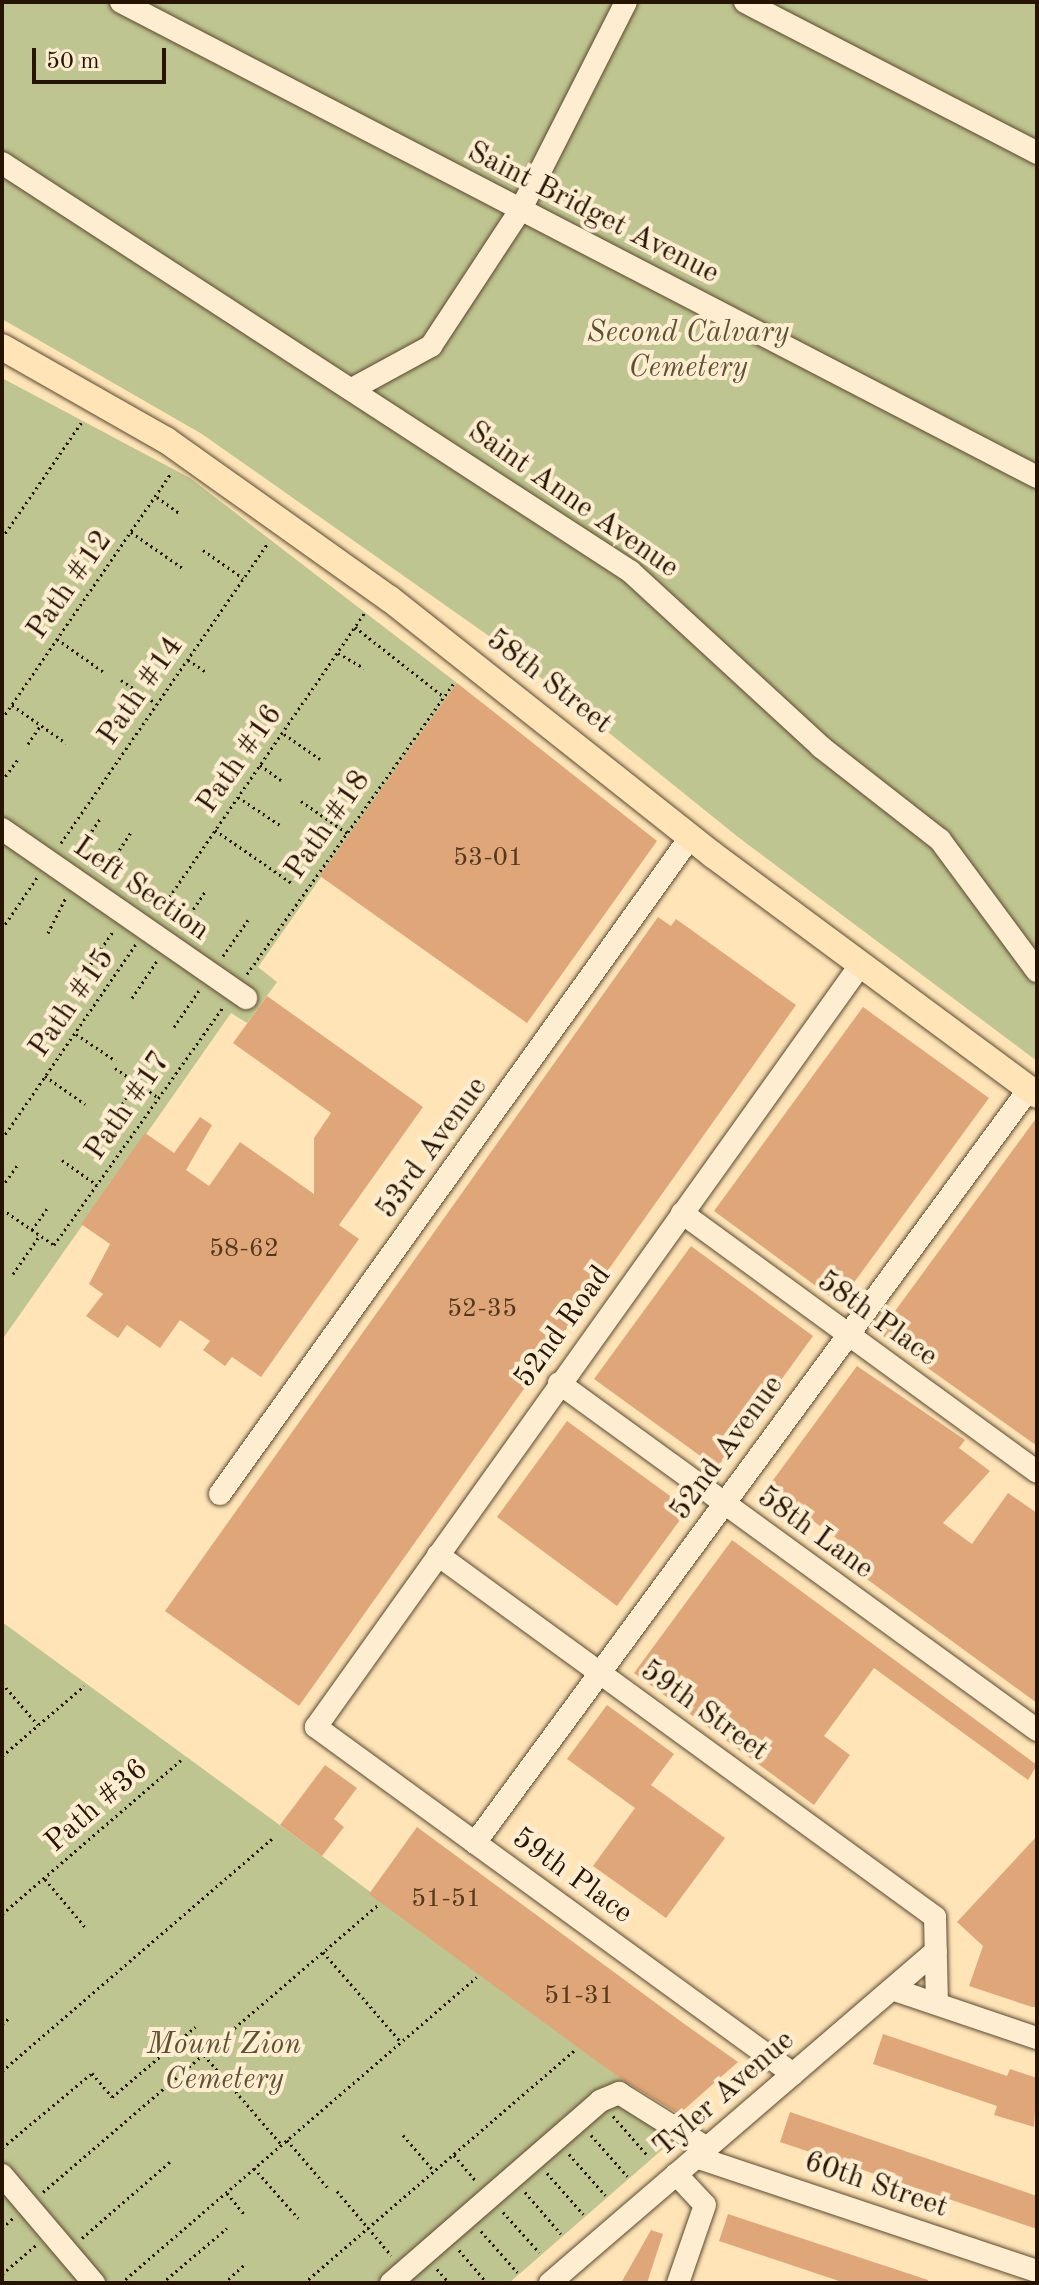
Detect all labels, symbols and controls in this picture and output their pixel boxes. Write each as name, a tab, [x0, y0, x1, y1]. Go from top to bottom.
scale bar	[36, 32, 170, 82]
text: 50 m	[46, 50, 100, 74]
street label: Saint Bridget Avenue	[461, 134, 725, 292]
park label: Second Calvary Cemetery	[587, 315, 789, 386]
street label: Saint Anne Avenue	[461, 414, 685, 586]
street label: Path #12	[20, 524, 120, 646]
street label: 58th Street	[479, 622, 619, 742]
street label: Path #14	[91, 630, 191, 752]
street label: Path #16	[190, 698, 290, 820]
street label: Path #18	[278, 764, 378, 886]
street label: Left Section	[66, 829, 216, 949]
house number: 53-01	[453, 843, 523, 875]
street label: Path #15	[22, 942, 122, 1064]
street label: Path #17	[78, 1045, 178, 1167]
street label: 53rd Avenue	[369, 1070, 495, 1226]
house number: 58-62	[209, 1234, 279, 1266]
street label: 52nd Road	[507, 1259, 619, 1395]
street label: 58th Place	[810, 1263, 944, 1375]
house number: 52-35	[447, 1294, 517, 1326]
street label: 52nd Avenue	[662, 1369, 792, 1527]
street label: 58th Lane	[750, 1479, 880, 1587]
street label: 59th Street	[633, 1652, 775, 1770]
street label: Path #36	[38, 1752, 156, 1860]
street label: 59th Place	[505, 1820, 639, 1932]
house number: 51-51	[411, 1884, 481, 1916]
house number: 51-31	[544, 1981, 614, 2013]
street label: Tyler Avenue	[646, 2023, 802, 2165]
park label: Mount Zion Cemetery	[147, 2027, 301, 2098]
street label: 60th Street	[799, 2144, 953, 2226]

